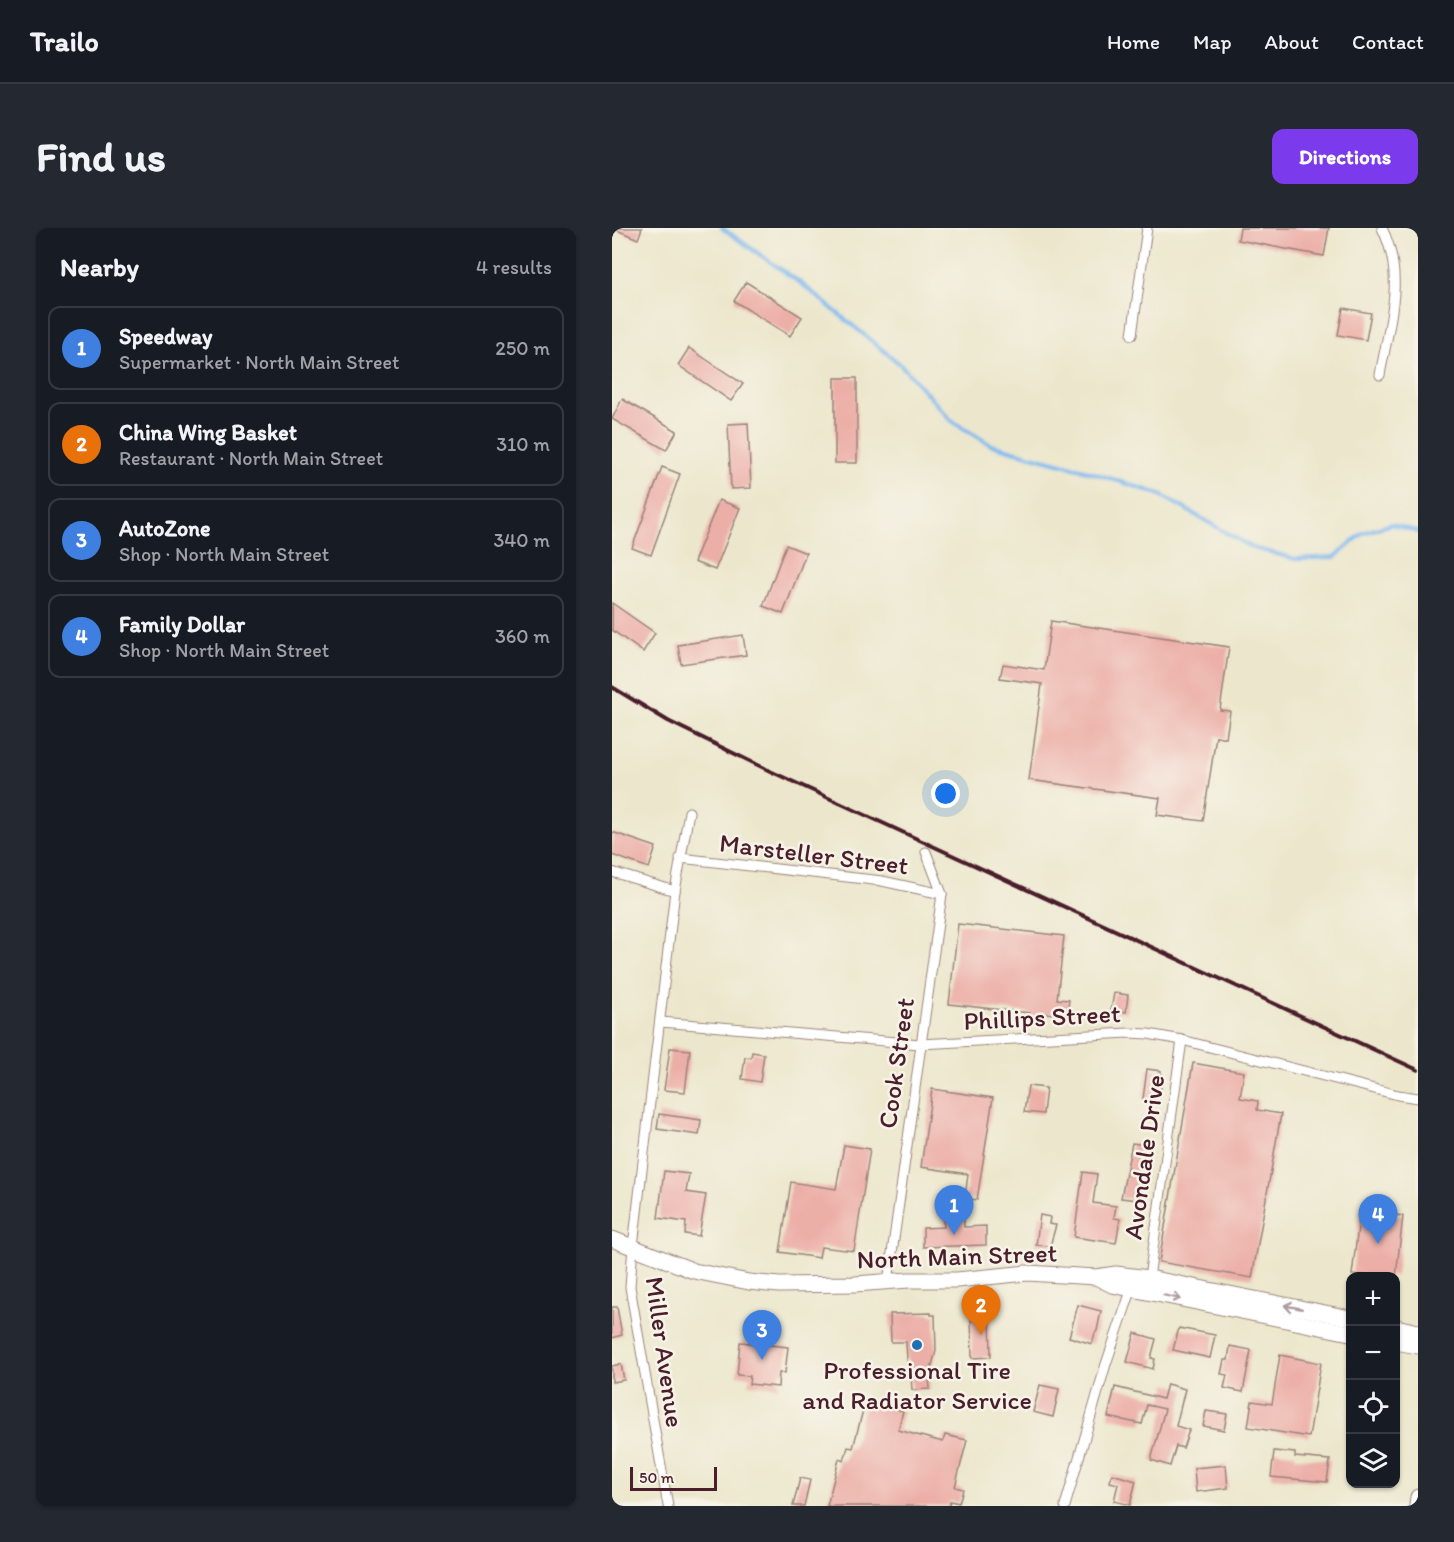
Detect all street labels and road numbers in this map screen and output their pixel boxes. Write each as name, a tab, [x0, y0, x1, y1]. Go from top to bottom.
street label: Marsteller Street	[718, 827, 911, 881]
street label: Cook Street	[871, 995, 921, 1131]
street label: Phillips Street	[963, 997, 1122, 1037]
street label: Avondale Drive	[1117, 1073, 1171, 1241]
street label: North Main Street	[856, 1237, 1058, 1275]
street label: Miller Avenue	[639, 1275, 691, 1429]

